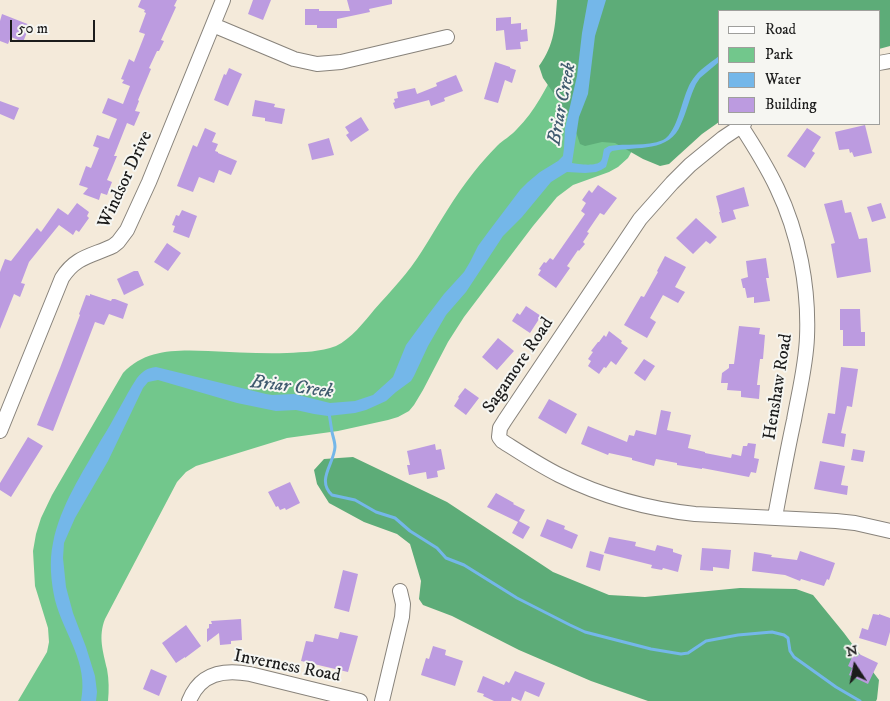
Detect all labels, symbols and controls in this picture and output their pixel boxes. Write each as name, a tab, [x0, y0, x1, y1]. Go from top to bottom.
scale bar	[12, 10, 98, 42]
legend	[718, 10, 880, 125]
text: 50 m	[18, 19, 48, 38]
text: Road	[765, 20, 796, 39]
text: Park	[765, 45, 793, 64]
water label: Briar Creek	[544, 61, 582, 147]
text: Water	[765, 70, 801, 89]
text: Building	[765, 95, 817, 114]
street label: Windsor Drive	[94, 128, 158, 232]
street label: Sagamore Road	[479, 314, 559, 418]
street label: Henshaw Road	[760, 332, 798, 442]
water label: Briar Creek	[249, 372, 335, 404]
north arrow	[830, 641, 880, 691]
text: N	[845, 641, 859, 661]
street label: Inverness Road	[232, 646, 342, 688]

